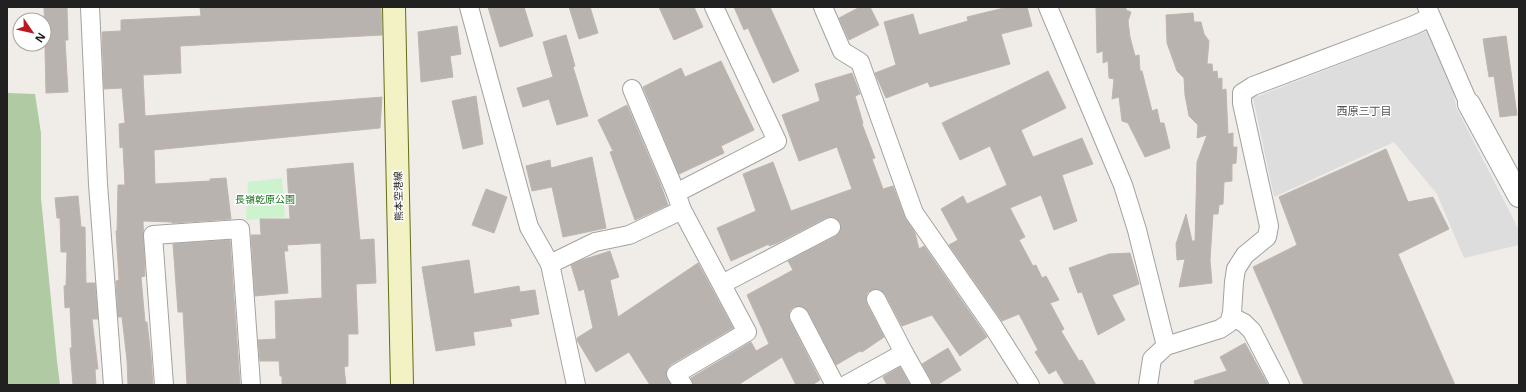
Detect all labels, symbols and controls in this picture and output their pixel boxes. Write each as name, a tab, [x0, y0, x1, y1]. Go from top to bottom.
north arrow	[12, 12, 52, 52]
text: N	[32, 30, 49, 46]
district label: 西原三丁目	[1337, 103, 1392, 118]
street label: 熊本空港線	[391, 171, 405, 221]
park label: 長嶺乾原公園	[235, 192, 295, 206]

